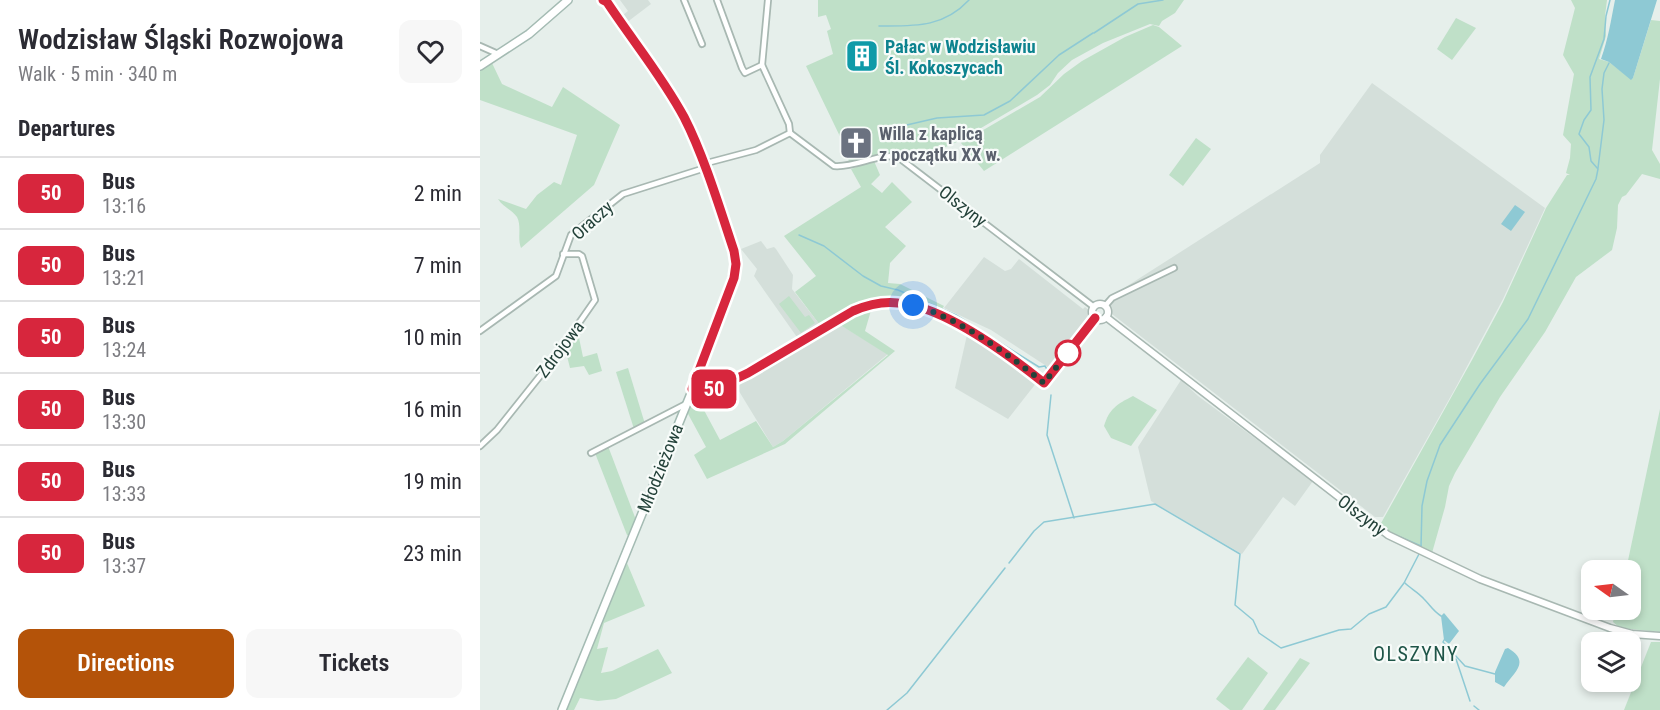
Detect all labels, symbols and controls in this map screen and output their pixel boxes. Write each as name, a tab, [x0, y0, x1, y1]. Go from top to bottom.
button: heart	[399, 20, 462, 83]
text: Wodzisław Śląski Rozwojowa	[18, 23, 344, 56]
place label: Pałac w Wodzisławiu Śl. Kokoszycach	[885, 36, 1036, 78]
building icon: Pałac w Wodzisławiu Śl. Kokoszycach	[844, 38, 880, 74]
text: Walk · 5 min · 340 m	[18, 62, 177, 86]
text: Departures	[18, 116, 115, 141]
place label: Willa z kaplicą z początku XX w.	[879, 123, 1001, 165]
church icon: Willa z kaplicą z początku XX w.	[838, 125, 874, 161]
text: Bus	[102, 169, 135, 194]
text: 50	[40, 181, 62, 205]
text: 2 min	[414, 181, 462, 206]
street label: Olszyny	[935, 181, 991, 231]
text: 13:16	[102, 194, 146, 218]
street label: Oraczy	[567, 196, 617, 244]
text: Bus	[102, 241, 135, 266]
text: 50	[40, 253, 62, 277]
text: 7 min	[414, 253, 462, 278]
text: 13:21	[102, 266, 146, 290]
your location	[898, 290, 928, 320]
text: Bus	[102, 313, 135, 338]
street label: Zdrojowa	[532, 316, 588, 382]
text: 50	[40, 325, 62, 349]
text: 10 min	[403, 325, 462, 350]
text: 13:24	[102, 338, 146, 362]
unlabelled marker	[1055, 340, 1081, 366]
line badge: 50	[687, 370, 741, 408]
text: 50	[703, 377, 725, 401]
text: Bus	[102, 385, 135, 410]
text: 50	[40, 397, 62, 421]
text: 16 min	[403, 397, 462, 422]
text: 13:30	[102, 410, 146, 434]
street label: Młodzieżowa	[633, 421, 687, 515]
text: Bus	[102, 457, 135, 482]
text: 50	[40, 469, 62, 493]
text: 19 min	[403, 469, 462, 494]
text: 13:33	[102, 482, 146, 506]
street label: Olszyny	[1334, 490, 1391, 540]
text: Bus	[102, 529, 135, 554]
text: 50	[40, 541, 62, 565]
text: 23 min	[403, 541, 462, 566]
text: 13:37	[102, 554, 146, 578]
north arrow	[1581, 560, 1641, 620]
map controls	[1581, 560, 1641, 692]
button: Directions	[18, 629, 234, 698]
button: Tickets	[246, 629, 462, 698]
button: layers	[1581, 632, 1641, 692]
district label: OLSZYNY	[1373, 642, 1459, 666]

